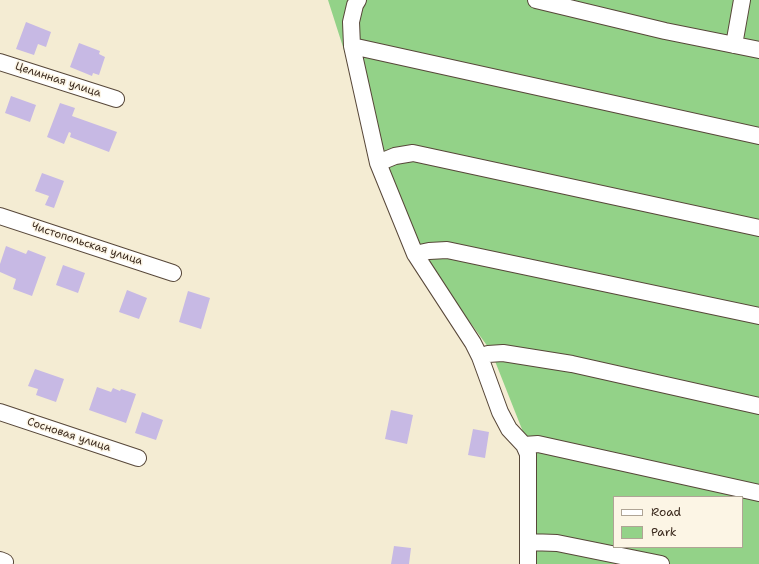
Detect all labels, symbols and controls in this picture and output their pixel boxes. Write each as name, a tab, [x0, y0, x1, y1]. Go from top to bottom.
street label: Целинная улица	[13, 60, 103, 100]
street label: Чистопольская улица	[30, 220, 144, 268]
street label: Сосновая улица	[25, 415, 113, 455]
legend	[613, 496, 743, 548]
text: Road	[651, 504, 681, 520]
text: Park	[651, 524, 677, 540]

